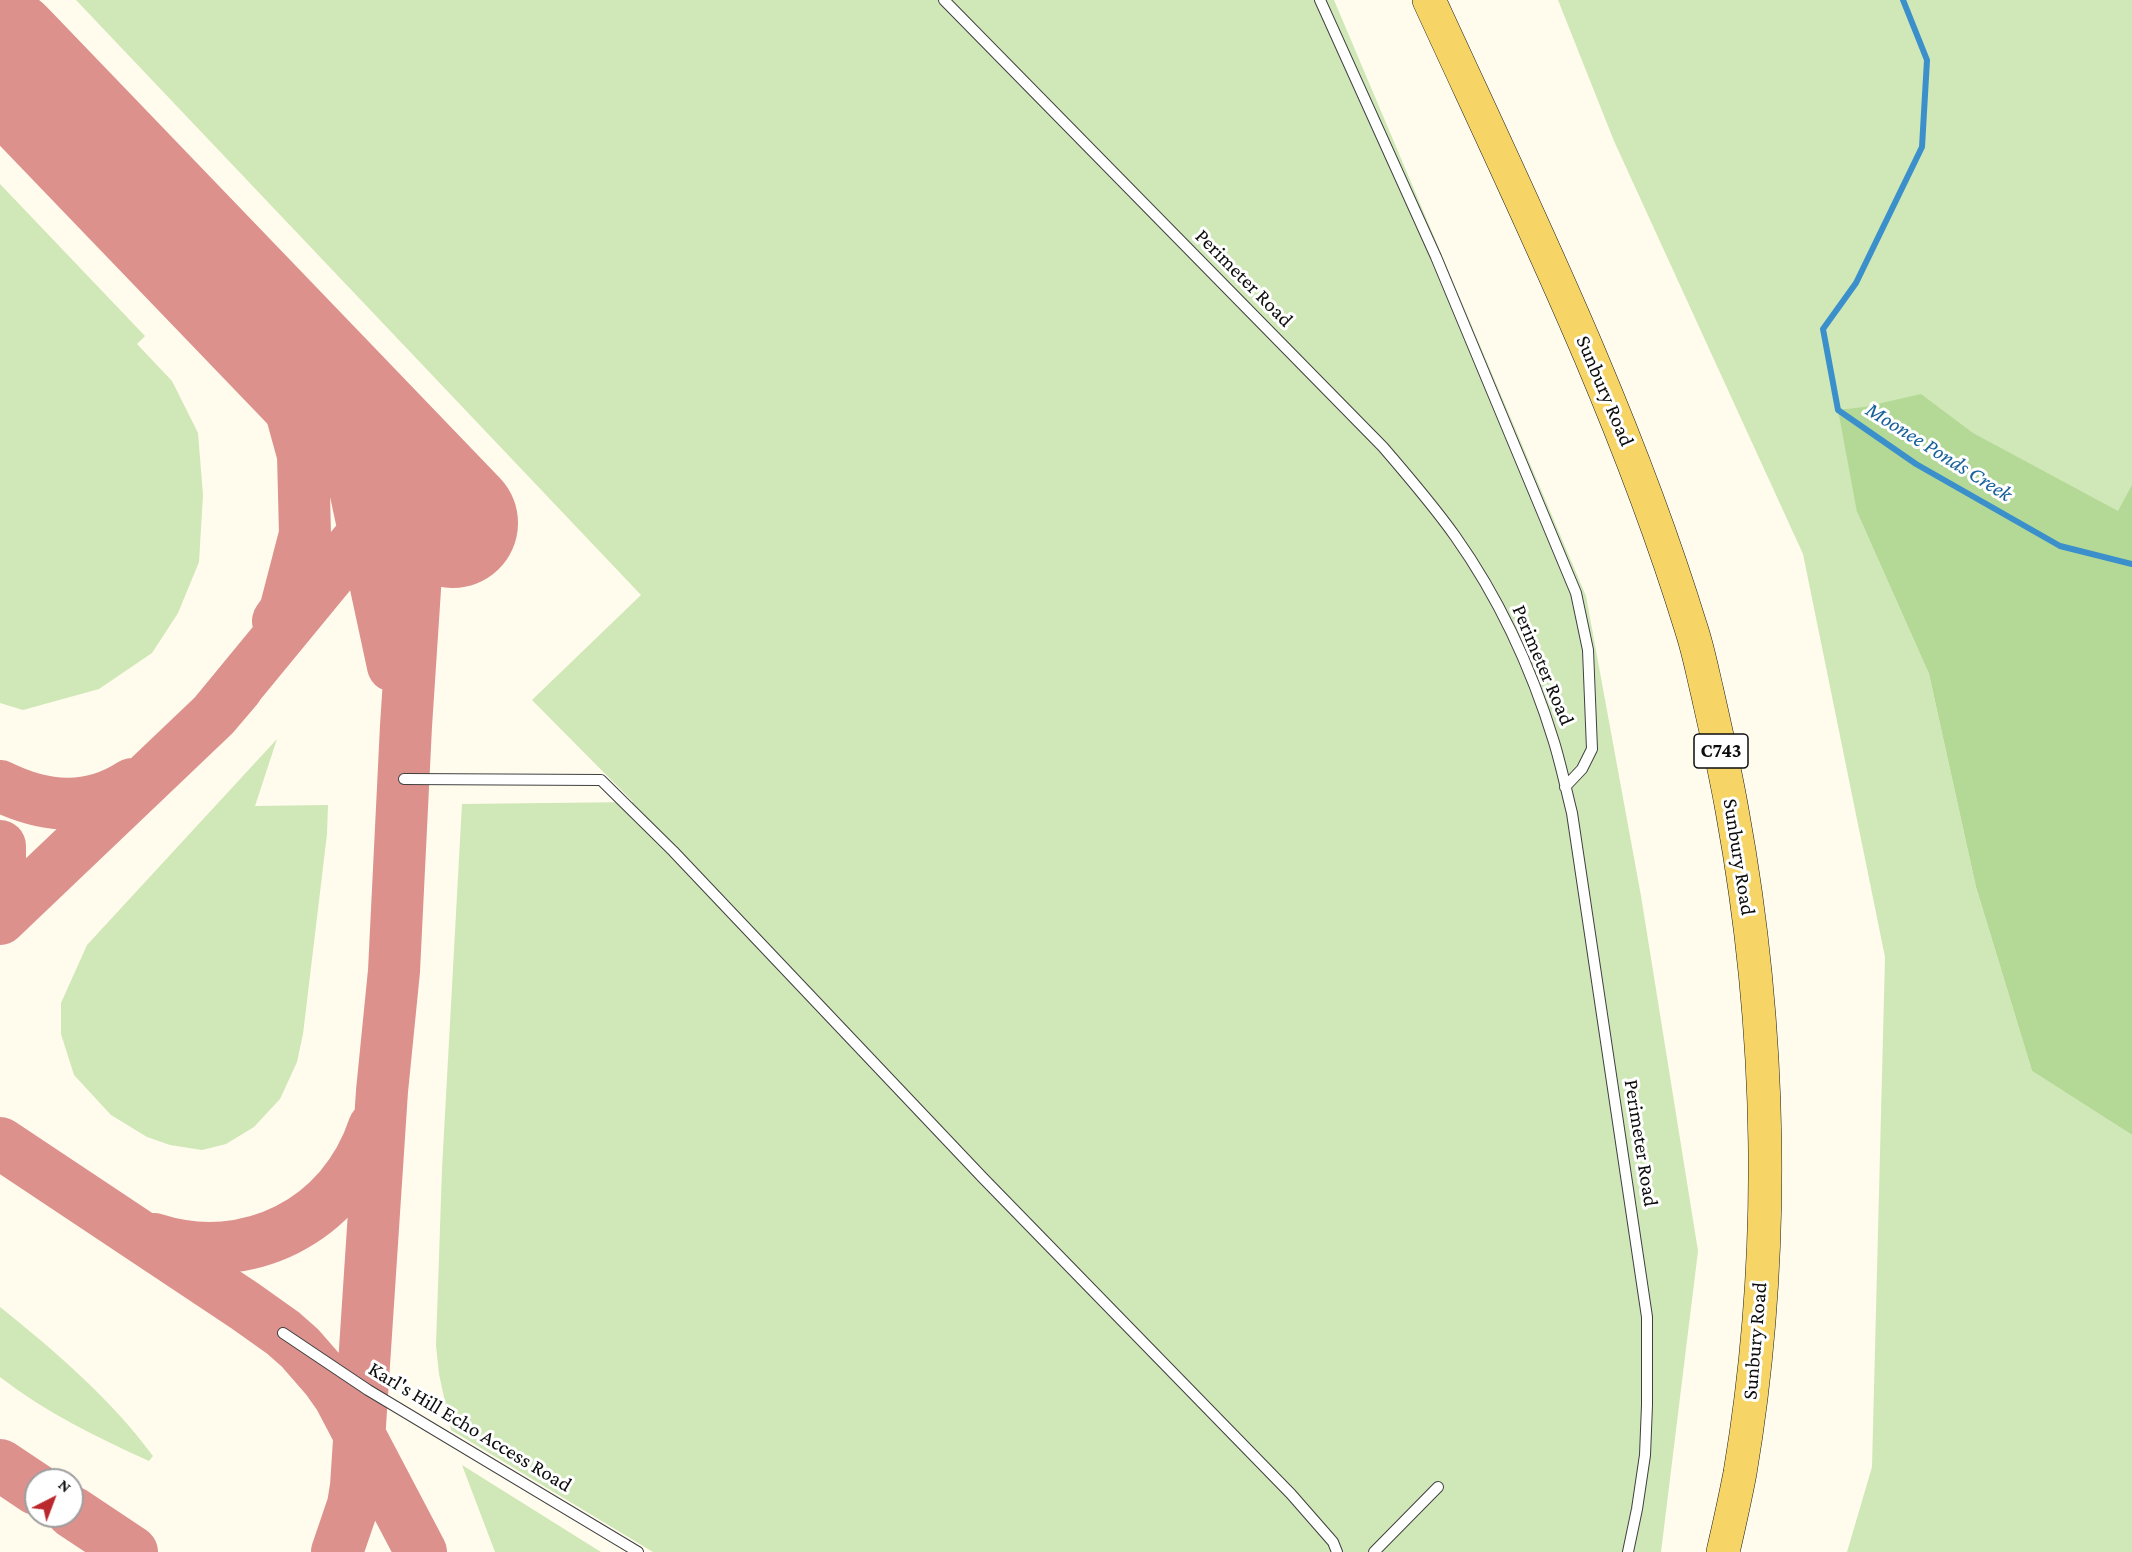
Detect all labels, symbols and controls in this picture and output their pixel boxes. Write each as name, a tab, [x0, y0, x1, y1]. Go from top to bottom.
street label: Perimeter Road	[1190, 224, 1298, 332]
street label: Sunbury Road	[1570, 332, 1640, 450]
water label: Moonee Ponds Creek	[1861, 396, 2017, 508]
street label: Perimeter Road	[1506, 601, 1580, 729]
road number: C743	[1694, 734, 1748, 768]
street label: Sunbury Road	[1717, 797, 1761, 917]
street label: Perimeter Road	[1619, 1078, 1663, 1208]
street label: Sunbury Road	[1737, 1281, 1773, 1401]
street label: Karl's Hill Echo Access Road	[364, 1356, 576, 1498]
north arrow	[24, 1468, 84, 1528]
text: N	[55, 1476, 75, 1496]

